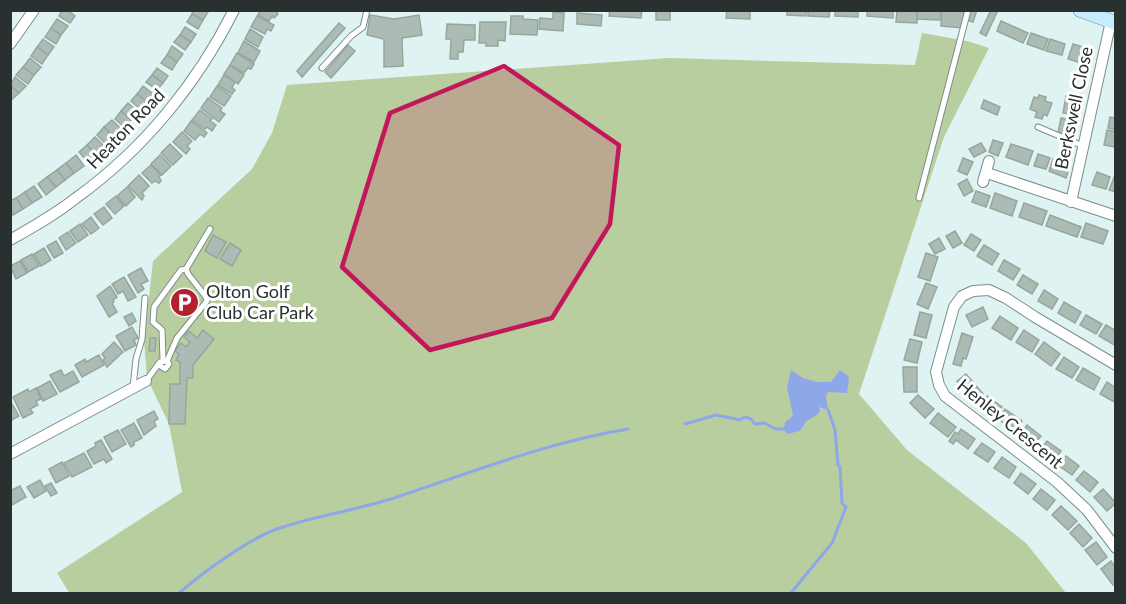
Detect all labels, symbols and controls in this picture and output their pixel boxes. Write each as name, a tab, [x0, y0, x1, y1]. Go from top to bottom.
street label: Berkswell Close	[1049, 44, 1097, 171]
street label: Heaton Road	[82, 84, 169, 173]
place label: Olton Golf Club Car Park	[206, 280, 315, 323]
parking icon: Olton Golf Club Car Park	[169, 286, 201, 318]
street label: Henley Crescent	[953, 374, 1068, 473]

